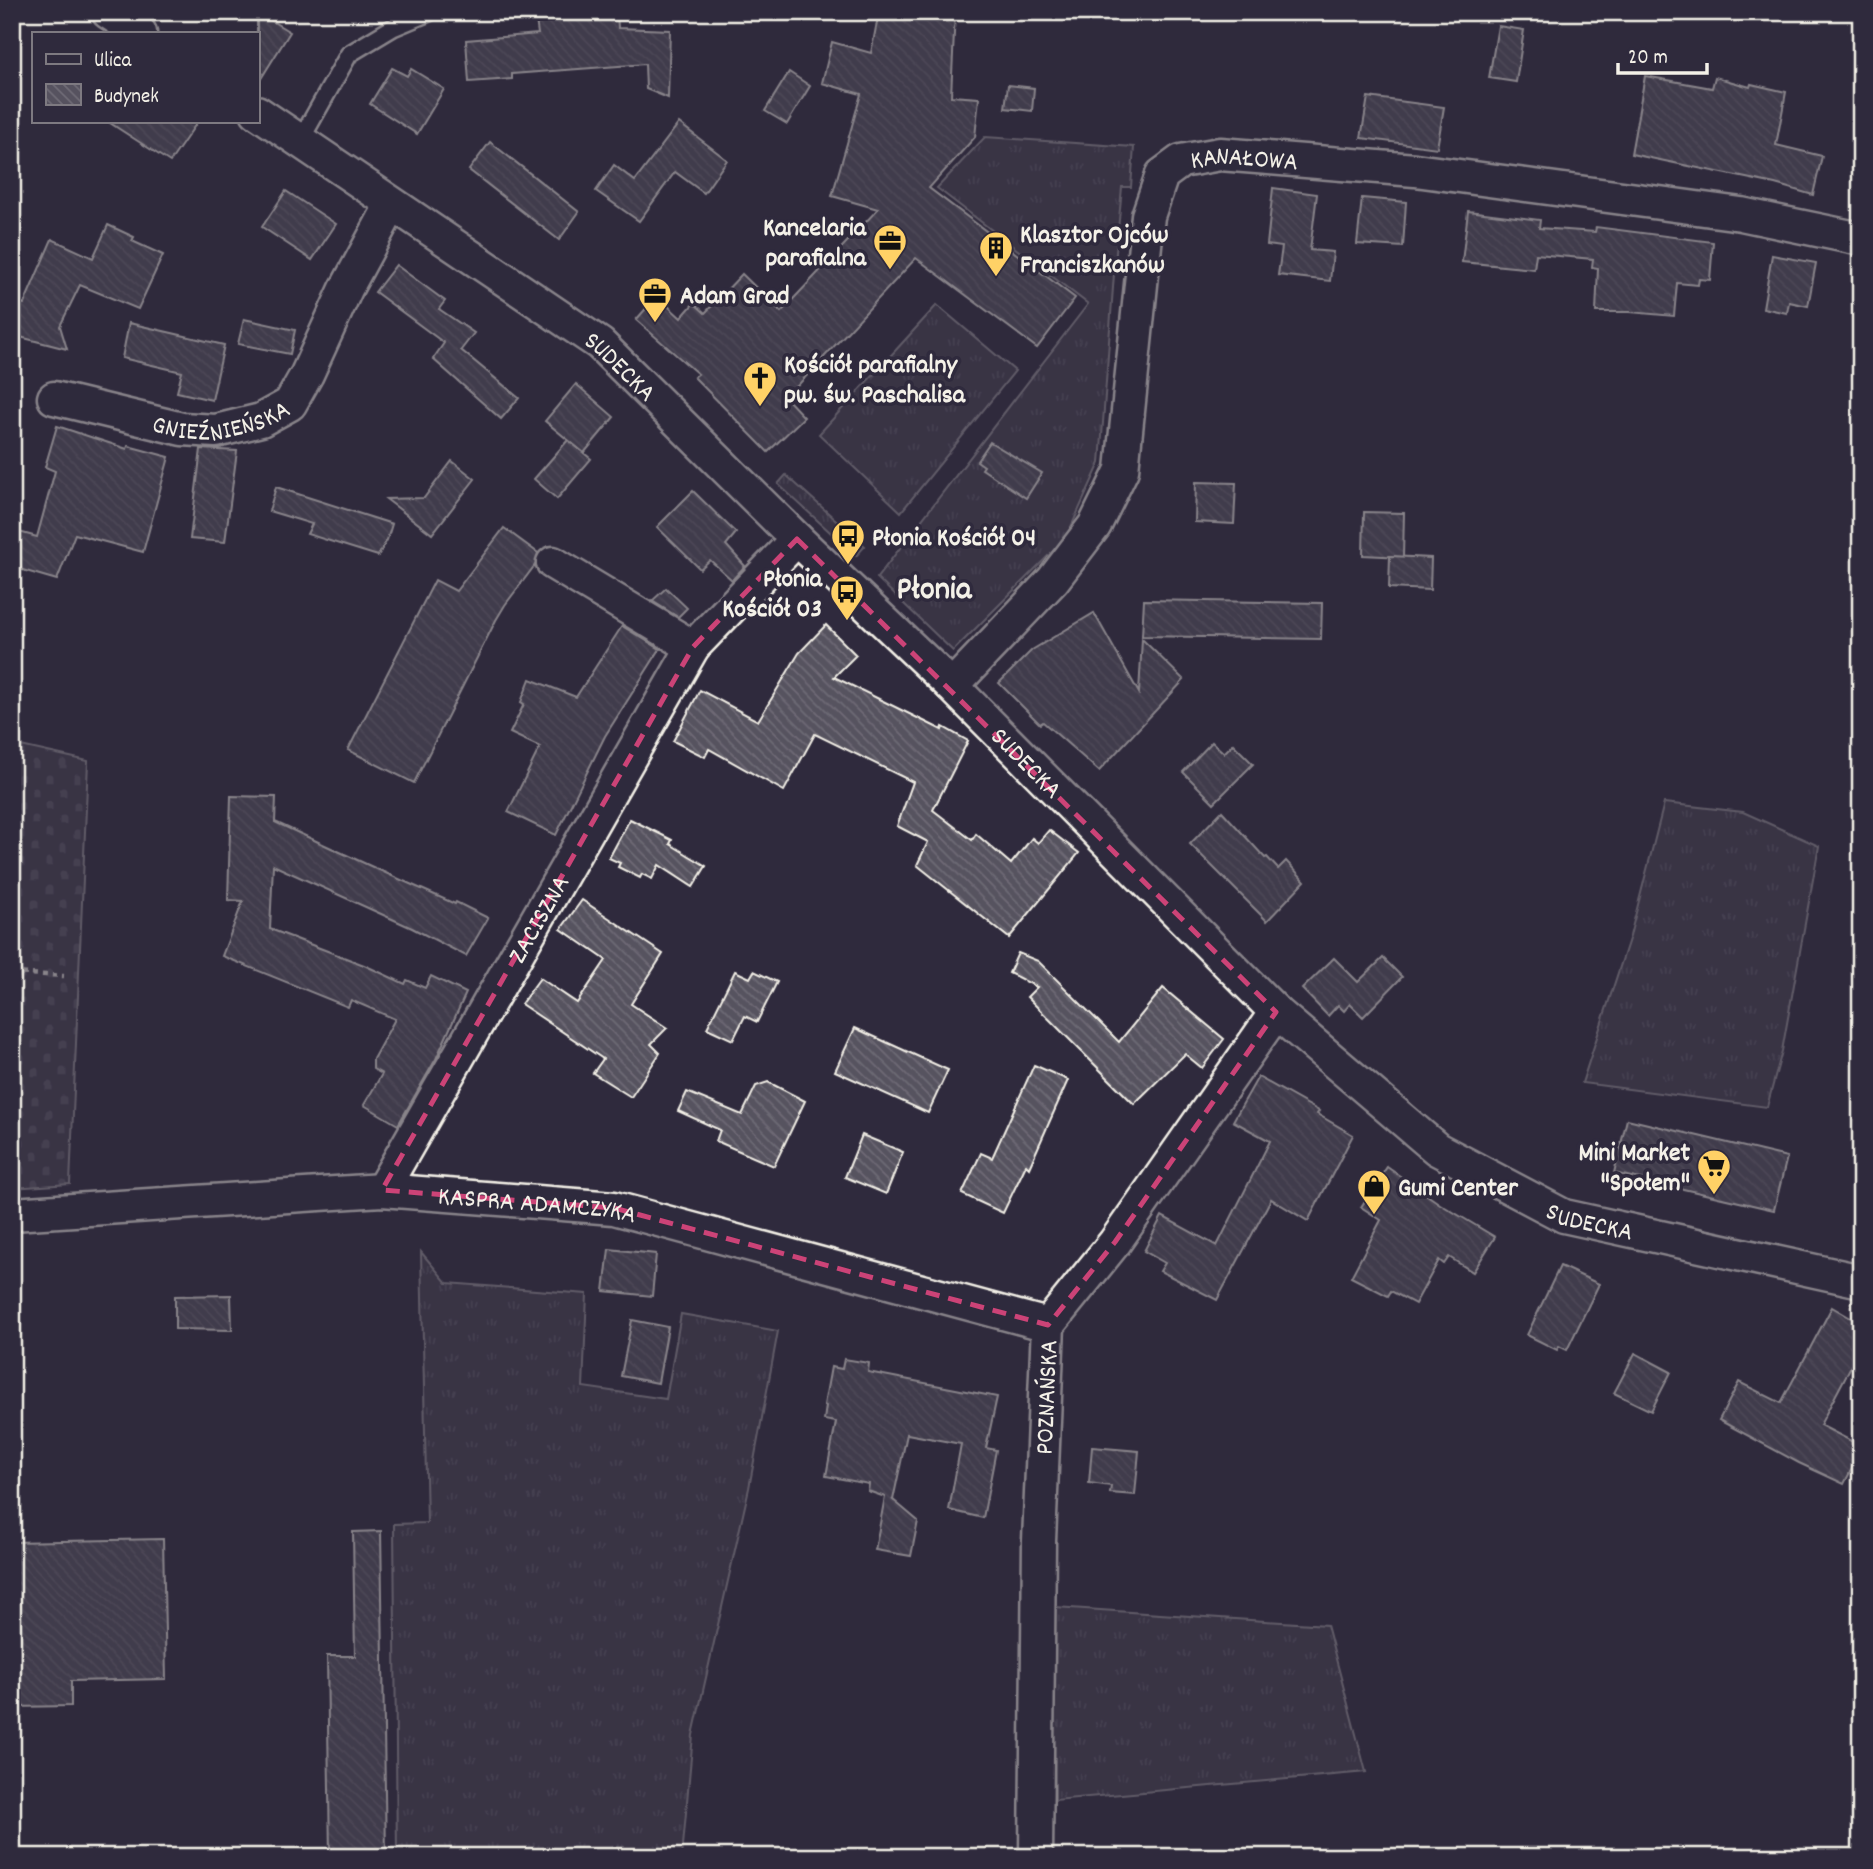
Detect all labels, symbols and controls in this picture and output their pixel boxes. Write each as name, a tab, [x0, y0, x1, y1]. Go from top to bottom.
legend	[32, 32, 259, 122]
scale bar	[1618, 32, 1707, 76]
text: 20 m	[1628, 44, 1668, 74]
text: Ulica	[94, 47, 132, 77]
text: Budynek	[94, 83, 159, 113]
street label: KANAŁOWA	[1188, 139, 1299, 182]
place label: Kancelaria parafialna	[763, 211, 867, 278]
place label: Klasztor Ojców Franciszkanów	[1020, 218, 1169, 285]
office icon: Kancelaria parafialna	[871, 222, 909, 271]
building icon: Klasztor Ojców Franciszkanów	[977, 229, 1015, 278]
office icon: Adam Grad	[636, 275, 674, 324]
place label: Adam Grad	[680, 279, 790, 316]
street label: SUDECKA	[576, 324, 663, 412]
place label: Kościół parafialny pw. św. Paschalisa	[784, 348, 966, 415]
church icon: Kościół parafialny pw. św. Paschalisa	[741, 359, 779, 408]
street label: GNIEŹNIEŃSKA	[148, 392, 298, 454]
bus stop icon: Płonia Kościół 04	[829, 517, 867, 566]
place label: Płonia Kościół 04	[872, 521, 1036, 558]
place label: Płonia Kościół 03	[722, 562, 823, 629]
district label: Płonia	[897, 568, 973, 615]
bus stop icon: Płonia Kościół 03	[828, 573, 866, 622]
street label: SUDECKA	[981, 720, 1069, 809]
street label: ZACISZNA	[501, 869, 581, 971]
place label: Mini Market "Społem"	[1579, 1136, 1690, 1203]
supermarket icon: Mini Market "Społem"	[1695, 1147, 1733, 1196]
shop icon: Gumi Center	[1355, 1167, 1393, 1216]
place label: Gumi Center	[1398, 1171, 1518, 1208]
street label: KASPRA ADAMCZYKA	[437, 1179, 640, 1235]
street label: SUDECKA	[1538, 1194, 1636, 1253]
street label: POZNAŃSKA	[1028, 1339, 1069, 1456]

